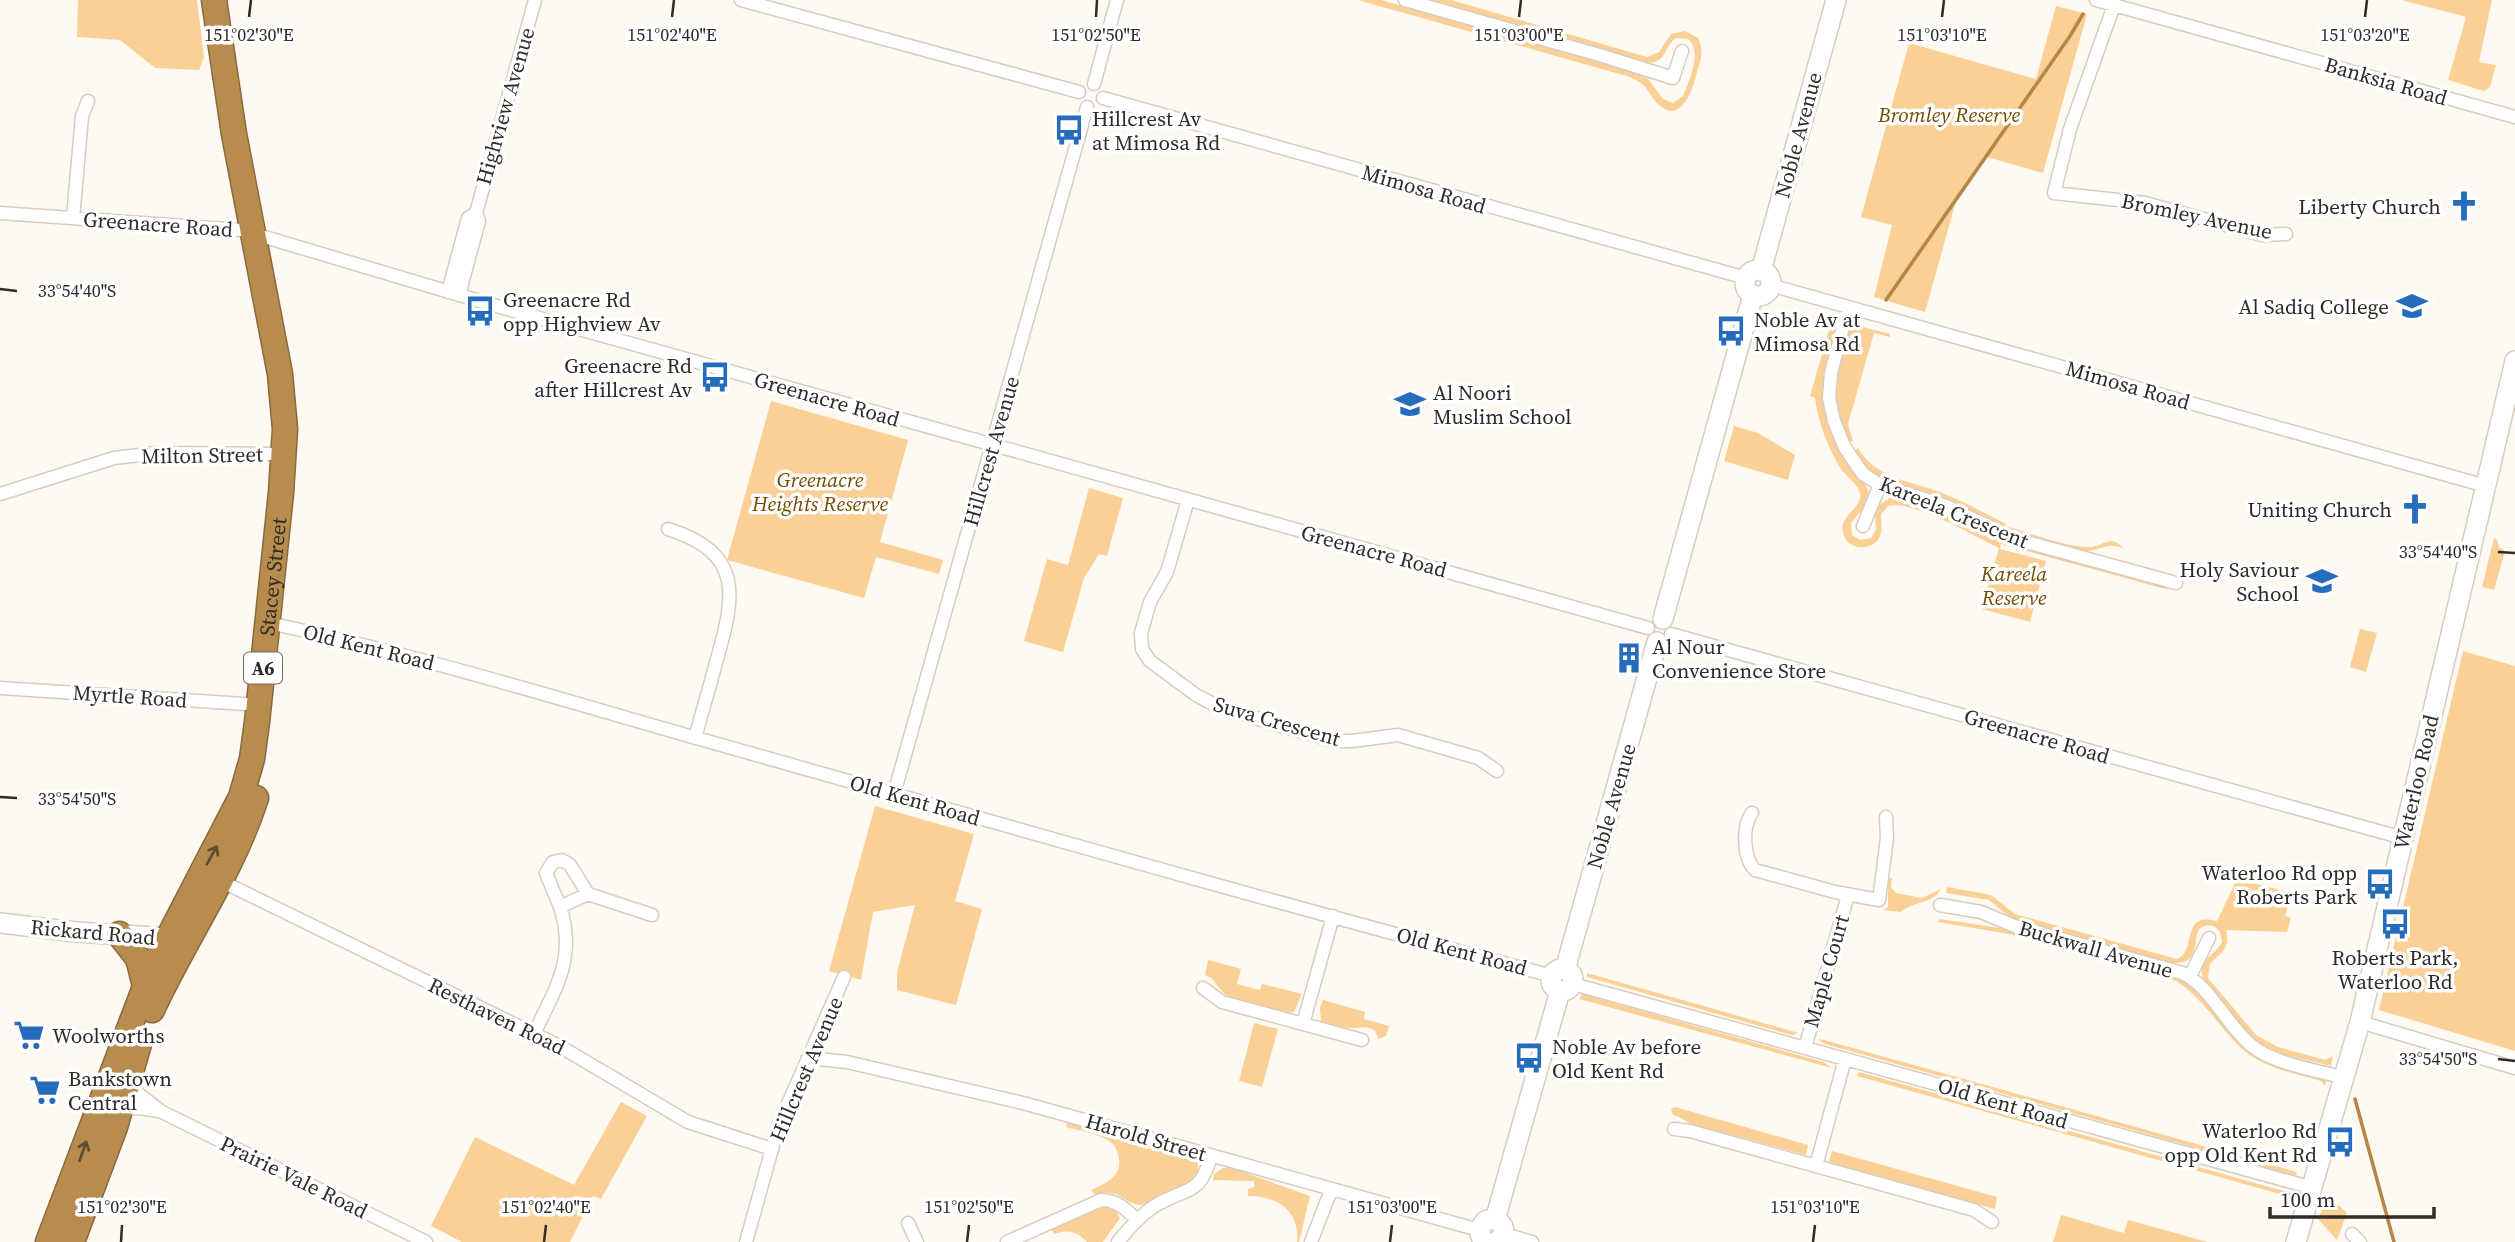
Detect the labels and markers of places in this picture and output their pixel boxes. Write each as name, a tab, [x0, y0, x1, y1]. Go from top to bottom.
place label: Hillcrest Av at Mimosa Rd	[1092, 104, 1220, 157]
bus stop icon: Hillcrest Av at Mimosa Rd	[1052, 113, 1086, 147]
church icon: Liberty Church	[2447, 189, 2481, 223]
place label: Liberty Church	[2298, 192, 2441, 221]
place label: Greenacre Rd opp Highview Av	[503, 285, 661, 338]
school or university icon: Al Sadiq College	[2395, 289, 2429, 323]
place label: Al Sadiq College	[2239, 292, 2389, 321]
bus stop icon: Greenacre Rd opp Highview Av	[463, 294, 497, 328]
place label: Noble Av at Mimosa Rd	[1754, 305, 1860, 358]
bus stop icon: Noble Av at Mimosa Rd	[1714, 314, 1748, 348]
place label: Greenacre Rd after Hillcrest Av	[534, 351, 692, 404]
bus stop icon: Greenacre Rd after Hillcrest Av	[698, 360, 732, 394]
place label: Al Noori Muslim School	[1433, 378, 1571, 431]
school or university icon: Al Noori Muslim School	[1393, 387, 1427, 421]
church icon: Uniting Church	[2398, 492, 2432, 526]
place label: Uniting Church	[2247, 495, 2392, 524]
place label: Holy Saviour School	[2180, 555, 2299, 608]
school or university icon: Holy Saviour School	[2305, 564, 2339, 598]
place label: Al Nour Convenience Store	[1652, 632, 1826, 685]
building icon: Al Nour Convenience Store	[1612, 641, 1646, 675]
place label: Waterloo Rd opp Roberts Park	[2201, 858, 2358, 911]
bus stop icon: Waterloo Rd opp Roberts Park	[2363, 867, 2397, 901]
bus stop icon: Roberts Park, Waterloo Rd	[2378, 907, 2412, 941]
place label: Roberts Park, Waterloo Rd	[2331, 943, 2459, 996]
supermarket icon: Woolworths	[12, 1018, 46, 1052]
place label: Woolworths	[52, 1021, 165, 1050]
place label: Noble Av before Old Kent Rd	[1552, 1032, 1701, 1085]
bus stop icon: Noble Av before Old Kent Rd	[1512, 1041, 1546, 1075]
place label: Bankstown Central	[68, 1064, 172, 1117]
supermarket icon: Bankstown Central	[28, 1073, 62, 1107]
place label: Waterloo Rd opp Old Kent Rd	[2165, 1116, 2317, 1169]
bus stop icon: Waterloo Rd opp Old Kent Rd	[2323, 1125, 2357, 1159]

